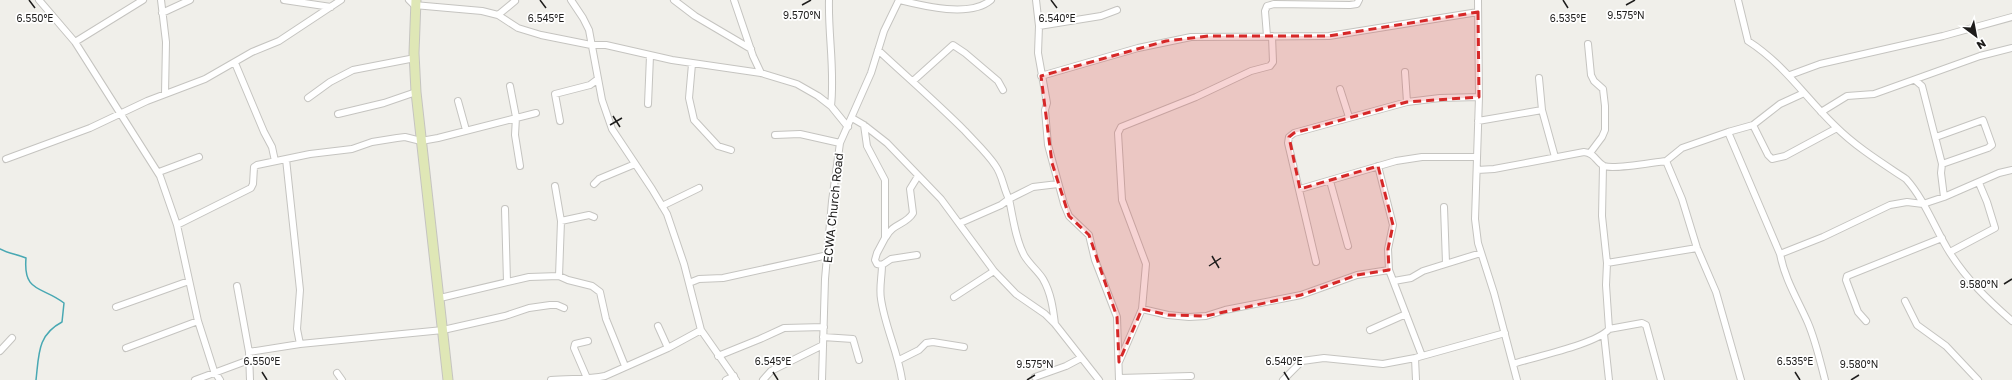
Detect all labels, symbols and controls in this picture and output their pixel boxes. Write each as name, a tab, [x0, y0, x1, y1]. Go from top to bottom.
text: 9.570°N	[783, 9, 821, 21]
text: 9.575°N	[1607, 9, 1645, 21]
text: 6.550°E	[17, 12, 53, 24]
text: 6.545°E	[528, 12, 564, 24]
text: 6.540°E	[1038, 12, 1076, 24]
text: 6.535°E	[1550, 12, 1586, 24]
north arrow	[1956, 16, 1996, 56]
text: N	[1975, 37, 1989, 53]
street label: ECWA Church Road	[820, 152, 846, 264]
text: 9.580°N	[1960, 278, 1998, 290]
text: 6.550°E	[244, 355, 280, 367]
text: 6.545°E	[755, 355, 791, 367]
text: 6.540°E	[1265, 355, 1303, 367]
text: 6.535°E	[1777, 355, 1813, 367]
text: 9.575°N	[1016, 358, 1054, 370]
text: 9.580°N	[1840, 358, 1878, 370]

